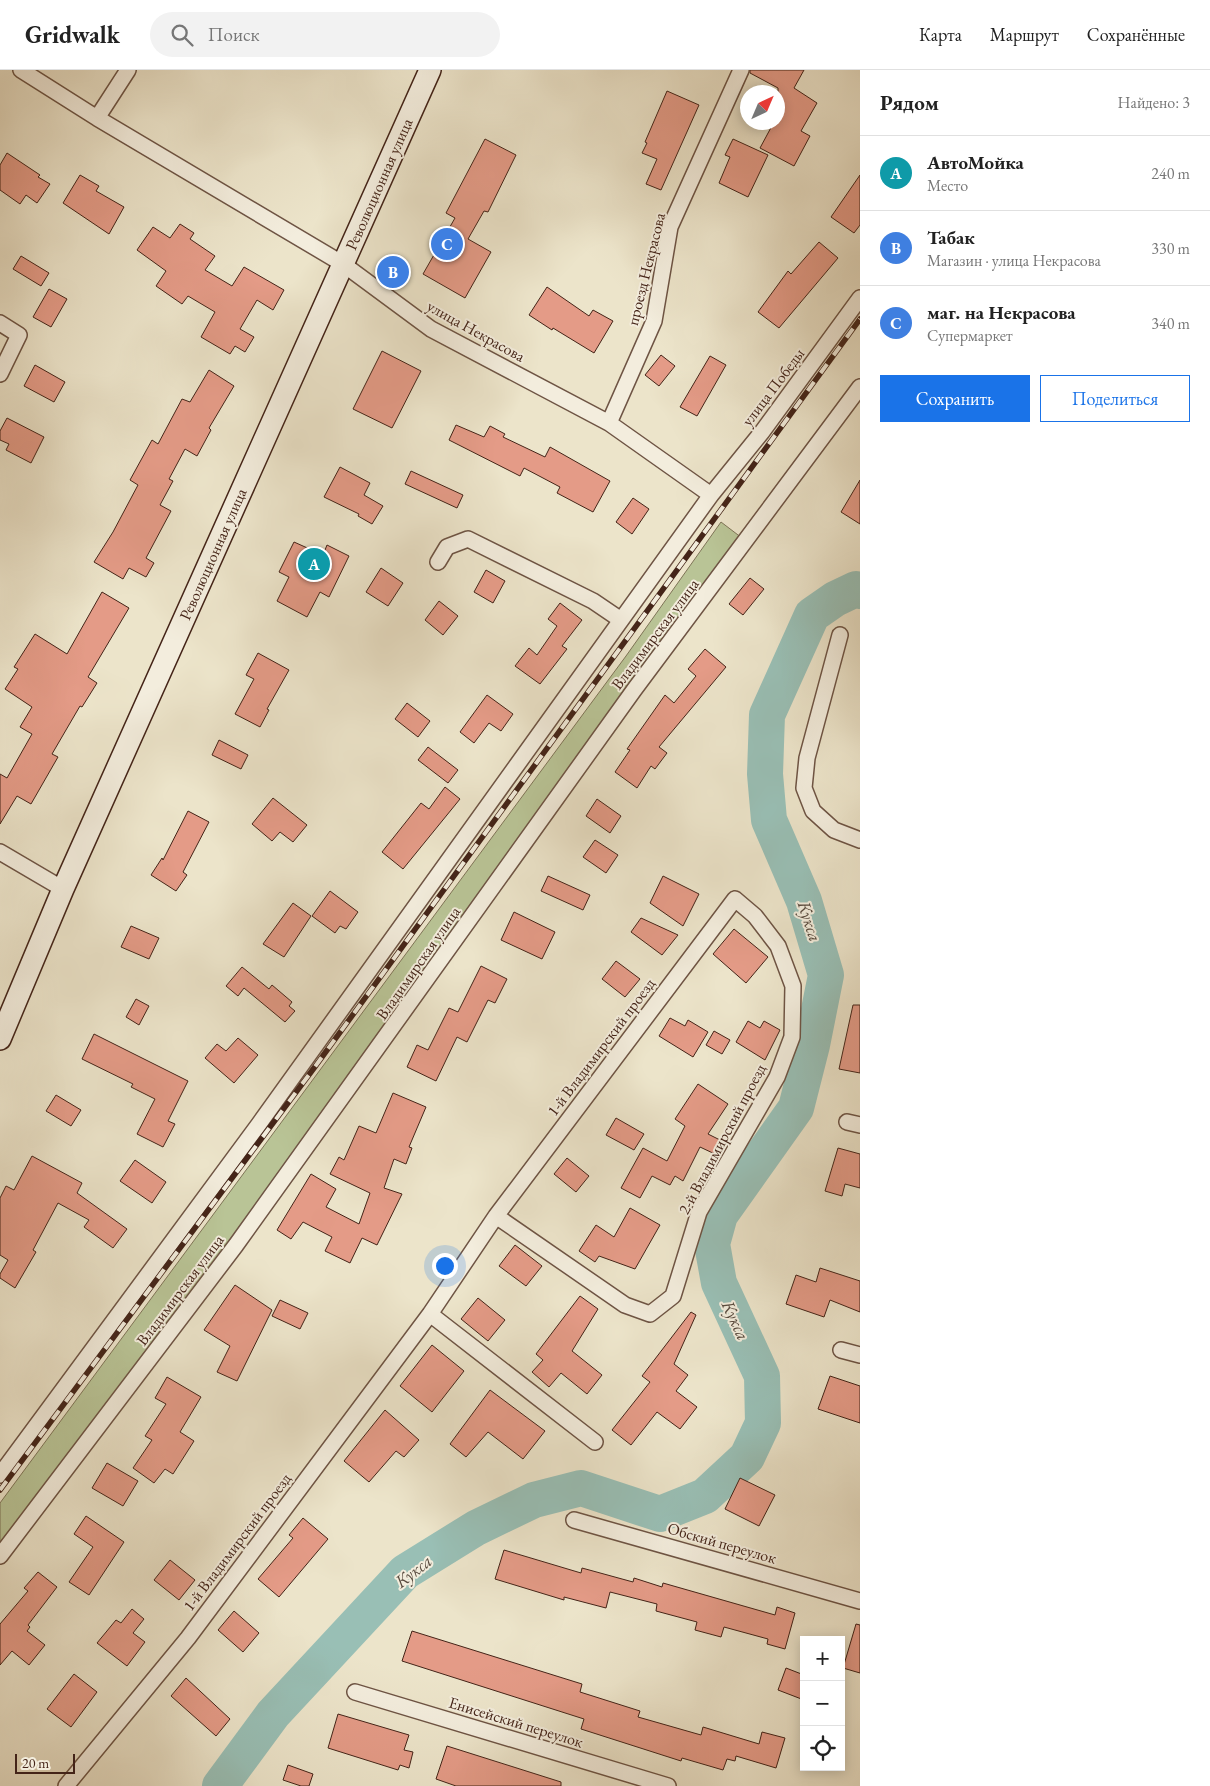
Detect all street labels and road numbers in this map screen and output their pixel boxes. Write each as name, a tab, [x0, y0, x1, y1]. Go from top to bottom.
street label: Революционная улица	[340, 114, 418, 253]
street label: проезд Некрасова	[622, 210, 670, 328]
street label: улица Некрасова	[423, 295, 529, 367]
street label: улица Победы	[737, 344, 809, 430]
street label: Революционная улица	[174, 484, 252, 623]
street label: Владимирская улица	[606, 574, 704, 694]
street label: Владимирская улица	[371, 902, 465, 1024]
street label: 1-й Владимирский проезд	[542, 973, 660, 1120]
street label: 2-й Владимирский проезд	[673, 1060, 771, 1218]
street label: Владимирская улица	[131, 1230, 229, 1350]
street label: 1-й Владимирский проезд	[178, 1468, 296, 1615]
street label: Обский переулок	[665, 1517, 779, 1569]
street label: Енисейский переулок	[446, 1692, 586, 1753]

